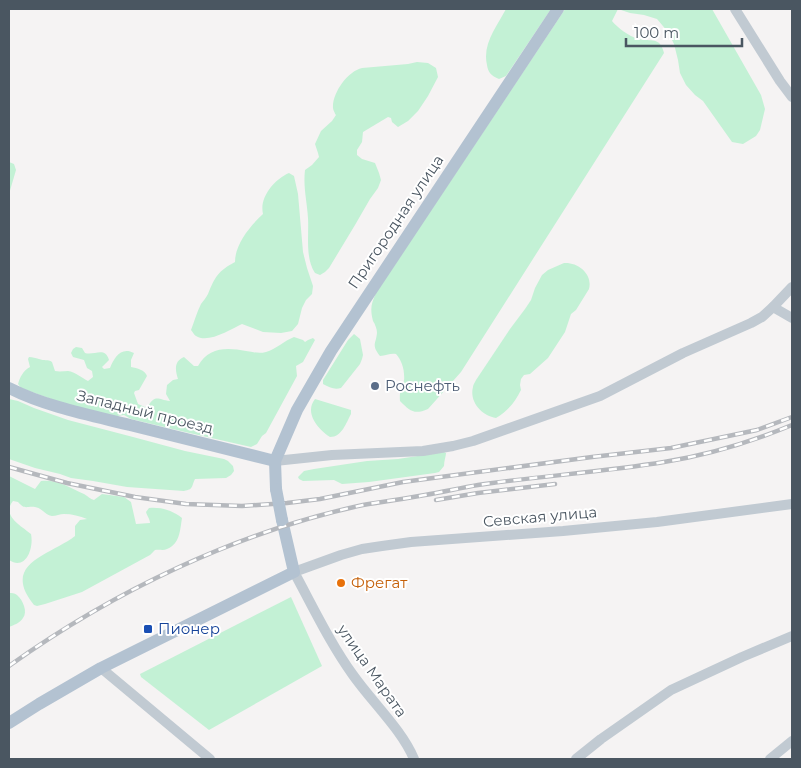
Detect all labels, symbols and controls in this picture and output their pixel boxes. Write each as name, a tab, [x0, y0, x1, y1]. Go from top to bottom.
scale bar	[626, 15, 742, 47]
text: 100 m	[634, 23, 679, 42]
street label: Пригородная улица	[344, 151, 448, 292]
place label: Роснефть	[385, 376, 460, 395]
marker: Роснефть	[369, 380, 381, 392]
street label: Западный проезд	[75, 385, 215, 438]
street label: Севская улица	[482, 502, 598, 531]
place label: Фрегат	[351, 573, 408, 592]
marker: Фрегат	[335, 577, 347, 589]
place label: Пионер	[158, 619, 220, 638]
street label: улица Марата	[333, 620, 411, 721]
marker: Пионер	[142, 623, 154, 635]

